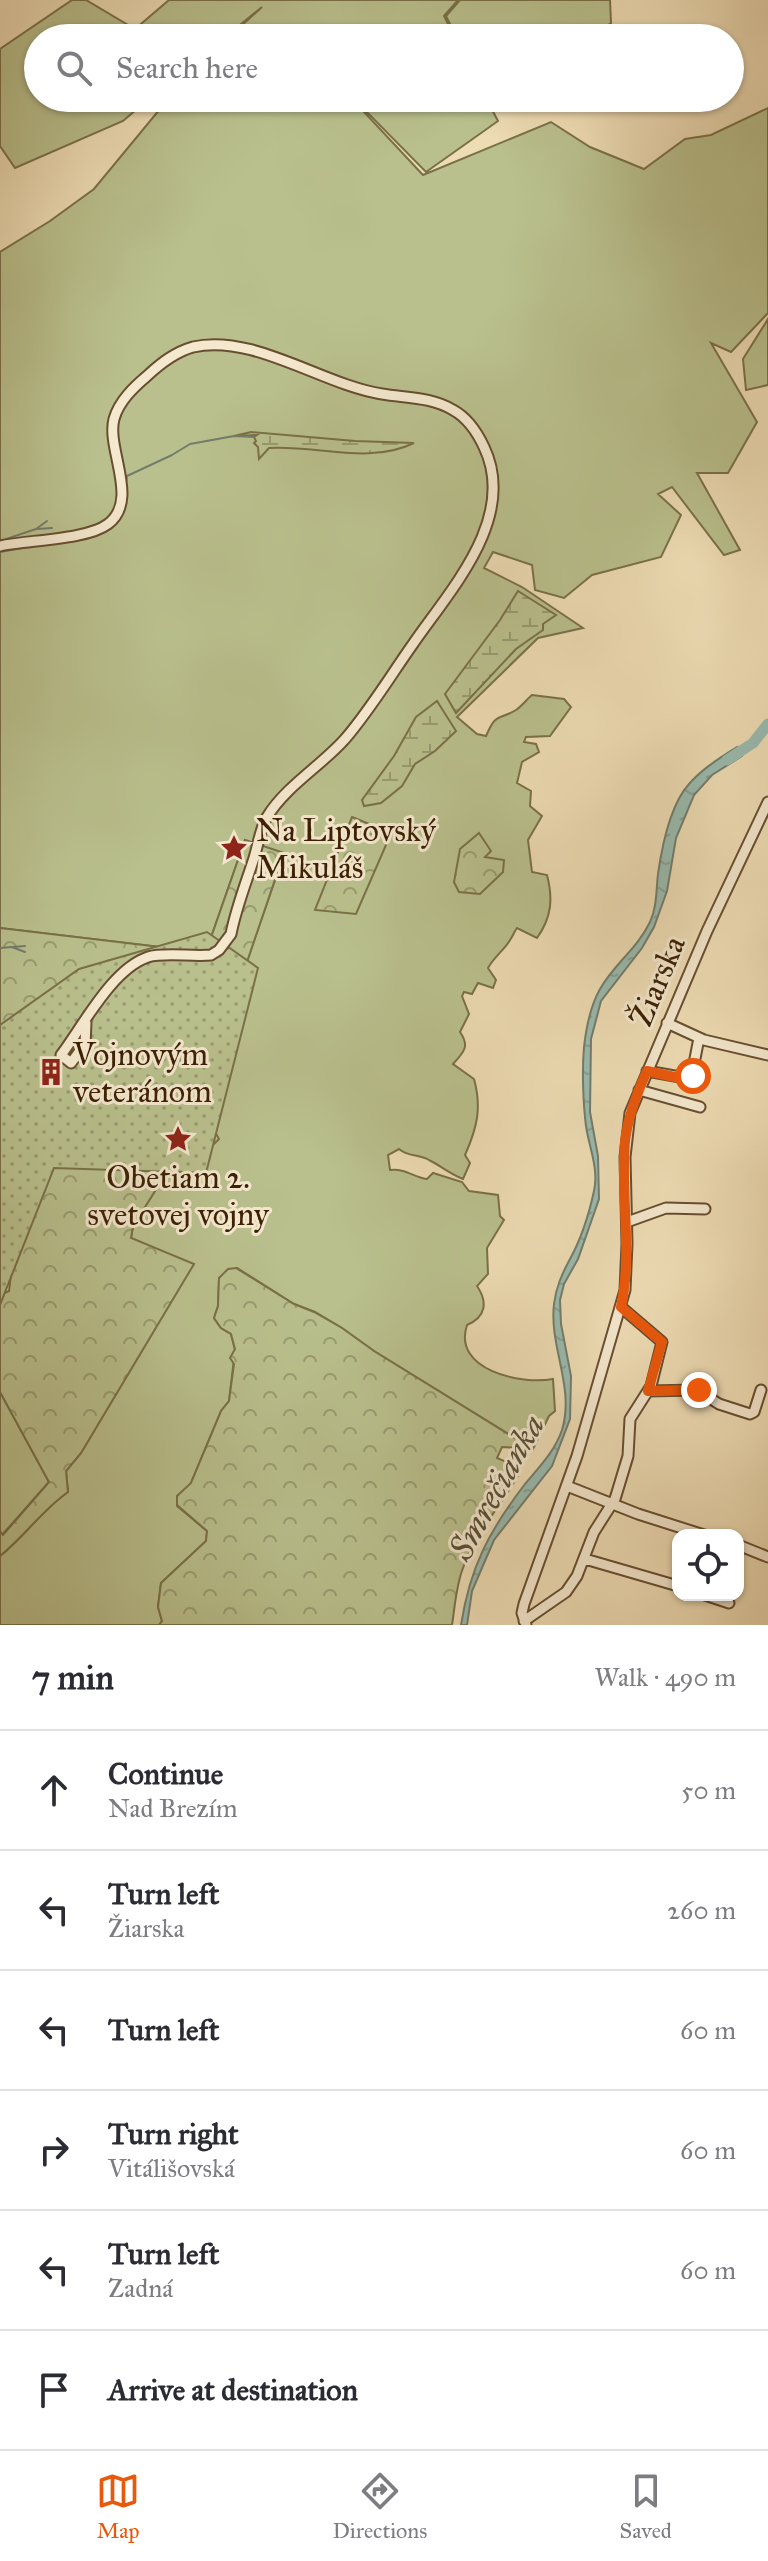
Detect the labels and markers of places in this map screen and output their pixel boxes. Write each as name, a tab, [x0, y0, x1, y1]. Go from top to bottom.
place label: Na Liptovský Mikuláš	[256, 811, 437, 887]
place icon: Na Liptovský Mikuláš	[219, 833, 249, 863]
place label: Vojnovým veteránom	[72, 1035, 212, 1111]
building icon: Vojnovým veteránom	[36, 1057, 66, 1087]
place icon: Obetiam 2. svetovej vojny	[163, 1124, 193, 1154]
place label: Obetiam 2. svetovej vojny	[87, 1158, 270, 1234]

